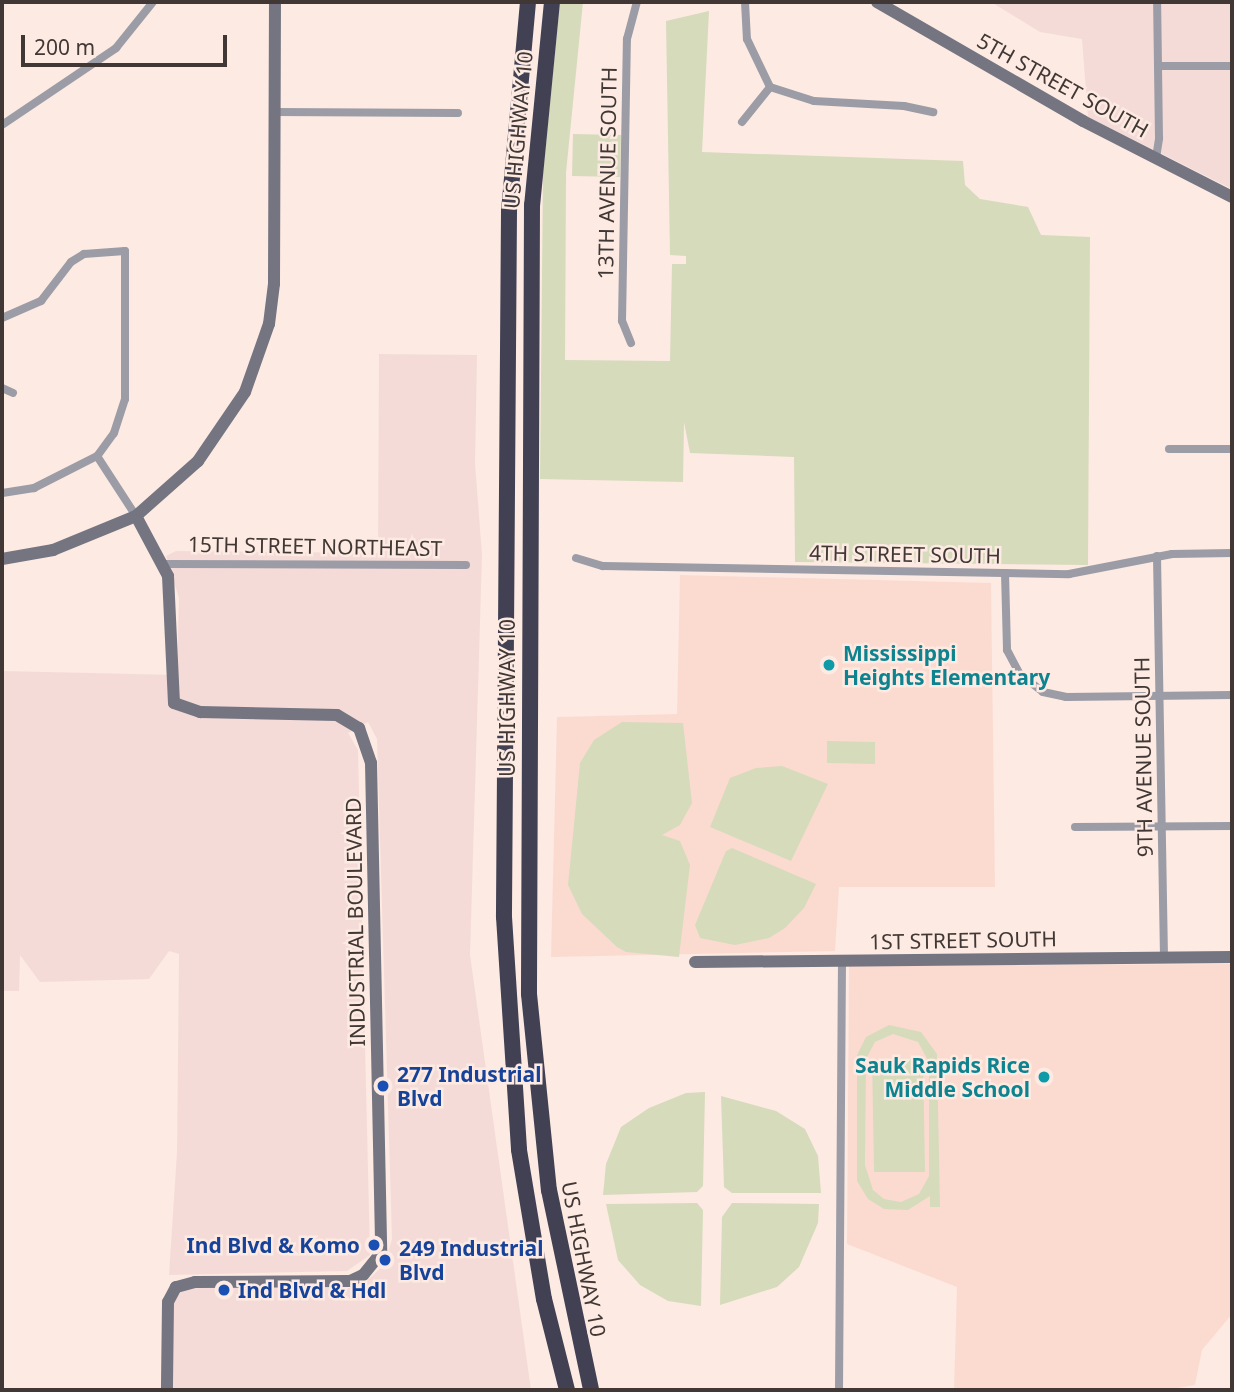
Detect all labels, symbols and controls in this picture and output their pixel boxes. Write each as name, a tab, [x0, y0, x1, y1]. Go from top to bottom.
scale bar	[24, 21, 231, 65]
street label: 5TH STREET SOUTH	[973, 27, 1153, 143]
text: 200 m	[34, 33, 95, 61]
street label: US HIGHWAY 10	[499, 50, 537, 210]
street label: 13TH AVENUE SOUTH	[593, 67, 621, 279]
street label: 15TH STREET NORTHEAST	[188, 531, 442, 561]
street label: 4TH STREET SOUTH	[809, 540, 1001, 568]
street label: US HIGHWAY 10	[494, 619, 520, 777]
place label: Mississippi Heights Elementary	[843, 640, 1050, 690]
marker: Mississippi Heights Elementary	[821, 657, 837, 673]
street label: 9TH AVENUE SOUTH	[1129, 657, 1157, 857]
street label: INDUSTRIAL BOULEVARD	[340, 797, 370, 1047]
street label: 1ST STREET SOUTH	[869, 926, 1057, 954]
place label: Sauk Rapids Rice Middle School	[855, 1052, 1030, 1102]
place label: 277 Industrial Blvd	[397, 1061, 541, 1111]
marker: Sauk Rapids Rice Middle School	[1036, 1069, 1052, 1085]
marker: 277 Industrial Blvd	[375, 1078, 391, 1094]
street label: US HIGHWAY 10	[557, 1179, 611, 1339]
place label: Ind Blvd & Komo	[187, 1232, 360, 1258]
place label: 249 Industrial Blvd	[399, 1235, 543, 1285]
marker: Ind Blvd & Komo	[366, 1237, 382, 1253]
marker: 249 Industrial Blvd	[377, 1252, 393, 1268]
place label: Ind Blvd & Hdl	[238, 1277, 386, 1303]
marker: Ind Blvd & Hdl	[216, 1282, 232, 1298]

